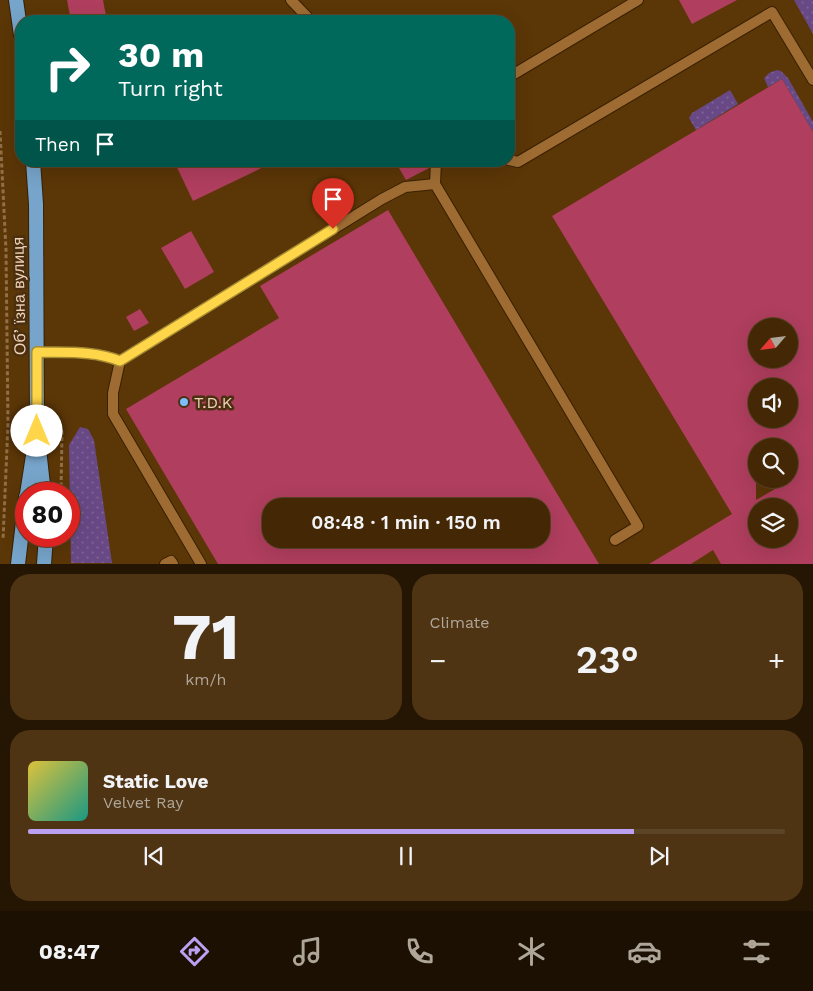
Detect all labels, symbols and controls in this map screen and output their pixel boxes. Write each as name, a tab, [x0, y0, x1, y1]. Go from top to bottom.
text: 30 m	[118, 34, 204, 76]
icon: right	[35, 35, 100, 100]
text: Turn right	[118, 76, 223, 101]
icon: arrive	[91, 130, 119, 158]
text: Then	[35, 133, 81, 156]
pin	[312, 178, 354, 229]
icon: arrive	[319, 185, 347, 213]
street label: Обʼїзна вулиця	[8, 237, 30, 355]
north arrow	[748, 318, 798, 368]
map controls	[748, 318, 798, 548]
button: sound	[748, 378, 798, 428]
place label: T.D.K	[194, 393, 233, 412]
marker: T.D.K	[178, 396, 190, 408]
position arrow	[10, 404, 62, 456]
button: search	[748, 438, 798, 488]
speed limit sign: 80	[15, 482, 80, 547]
button: layers	[748, 498, 798, 548]
text: 08:48 · 1 min · 150 m	[311, 511, 501, 534]
text: 71	[172, 599, 240, 675]
text: Climate	[430, 613, 490, 632]
text: 23°	[576, 638, 639, 682]
text: −	[430, 644, 446, 677]
text: +	[768, 644, 785, 677]
text: km/h	[185, 670, 226, 689]
text: Static Love	[103, 770, 208, 793]
text: Velvet Ray	[103, 793, 183, 812]
icon: previous	[140, 842, 168, 870]
icon: pause	[392, 842, 420, 870]
icon: next	[645, 842, 673, 870]
icon: directions	[177, 934, 212, 969]
icon: music	[290, 934, 325, 969]
icon: phone	[402, 934, 437, 969]
icon: climate	[514, 934, 549, 969]
icon: car	[627, 934, 662, 969]
icon: filters	[739, 934, 774, 969]
text: 08:47	[39, 939, 100, 964]

